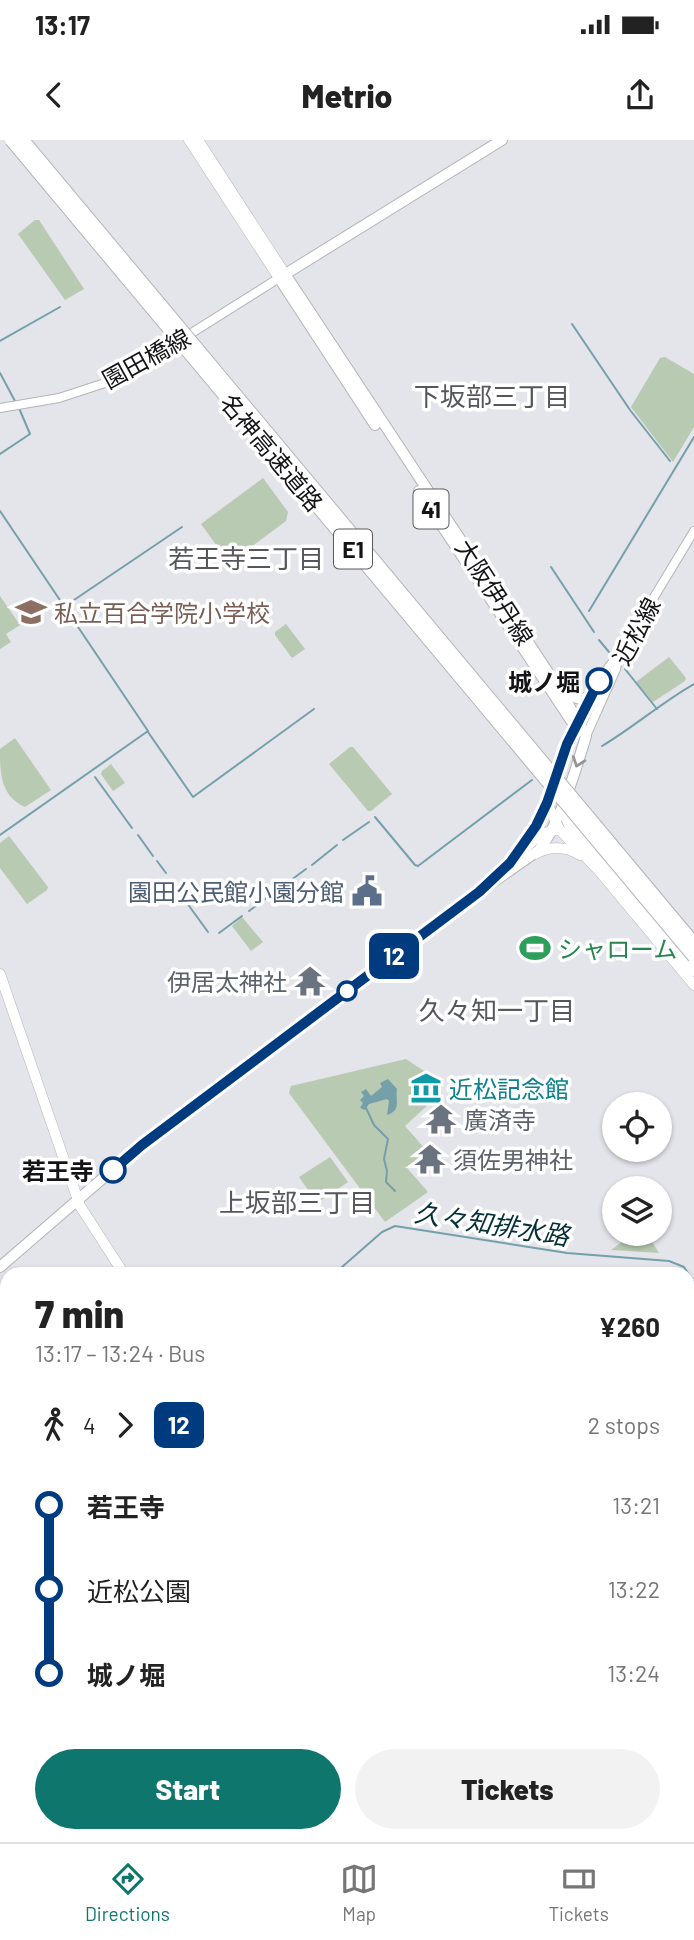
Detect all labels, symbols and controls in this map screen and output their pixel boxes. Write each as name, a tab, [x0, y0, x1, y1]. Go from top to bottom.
text: 13:17	[35, 9, 90, 40]
icon: back	[35, 76, 73, 114]
text: Metrio	[302, 76, 392, 114]
icon: share	[621, 76, 659, 114]
street label: 園田橋線	[97, 322, 195, 394]
district label: 下坂部三丁目	[414, 380, 570, 411]
street label: 名神高速道路	[215, 388, 329, 516]
road number: 41	[414, 490, 448, 528]
road number: E1	[334, 530, 372, 568]
street label: 大阪伊丹線	[450, 534, 540, 650]
district label: 若王寺三丁目	[168, 542, 324, 573]
street label: 近松線	[606, 592, 666, 670]
school or university icon: 私立百合学院小学校	[14, 595, 48, 629]
place label: 私立百合学院小学校	[54, 598, 270, 627]
place label: 城ノ堀	[508, 667, 580, 696]
marker: 城ノ堀	[586, 668, 612, 694]
one-way arrow	[572, 755, 586, 767]
public building icon: 園田公民館小園分館	[350, 874, 384, 908]
place label: 園田公民館小園分館	[128, 877, 344, 906]
sports icon: シャローム	[518, 931, 552, 965]
line badge: 12	[362, 933, 426, 979]
place label: シャローム	[558, 934, 677, 963]
text: 12	[383, 941, 405, 970]
temple icon: 伊居太神社	[293, 964, 327, 998]
place label: 伊居太神社	[167, 967, 287, 996]
unlabelled marker	[337, 981, 357, 1001]
district label: 久々知一丁目	[419, 994, 575, 1025]
museum icon: 近松記念館	[409, 1071, 443, 1105]
place label: 近松記念館	[449, 1074, 569, 1103]
map controls	[602, 1092, 672, 1246]
button: locate	[602, 1092, 672, 1162]
temple icon: 廣済寺	[424, 1102, 458, 1136]
place label: 廣済寺	[464, 1105, 536, 1134]
temple icon: 須佐男神社	[413, 1142, 447, 1176]
place label: 須佐男神社	[453, 1145, 573, 1174]
place label: 若王寺	[22, 1156, 94, 1185]
marker: 若王寺	[100, 1157, 126, 1183]
button: layers	[602, 1176, 672, 1246]
district label: 上坂部三丁目	[219, 1186, 375, 1217]
water label: 久々知排水路	[413, 1195, 573, 1251]
text: 7 min	[35, 1290, 124, 1336]
text: ¥260	[599, 1311, 660, 1342]
text: 13:17 – 13:24 · Bus	[35, 1339, 205, 1367]
icon: walk	[35, 1406, 73, 1444]
icon: forward	[106, 1406, 144, 1444]
text: 12	[168, 1410, 190, 1439]
text: 4	[83, 1411, 96, 1439]
text: 2 stops	[588, 1411, 660, 1439]
text: 若王寺	[87, 1491, 165, 1522]
text: 13:21	[612, 1491, 660, 1519]
text: 近松公園	[87, 1575, 191, 1606]
text: 13:22	[608, 1575, 660, 1603]
text: 城ノ堀	[87, 1659, 165, 1690]
text: 13:24	[607, 1659, 660, 1687]
button: Start	[35, 1749, 341, 1829]
button: Tickets	[355, 1749, 660, 1829]
tab: Directions	[85, 1860, 170, 1925]
tab: Map	[340, 1860, 378, 1925]
tab: Tickets	[548, 1860, 609, 1925]

